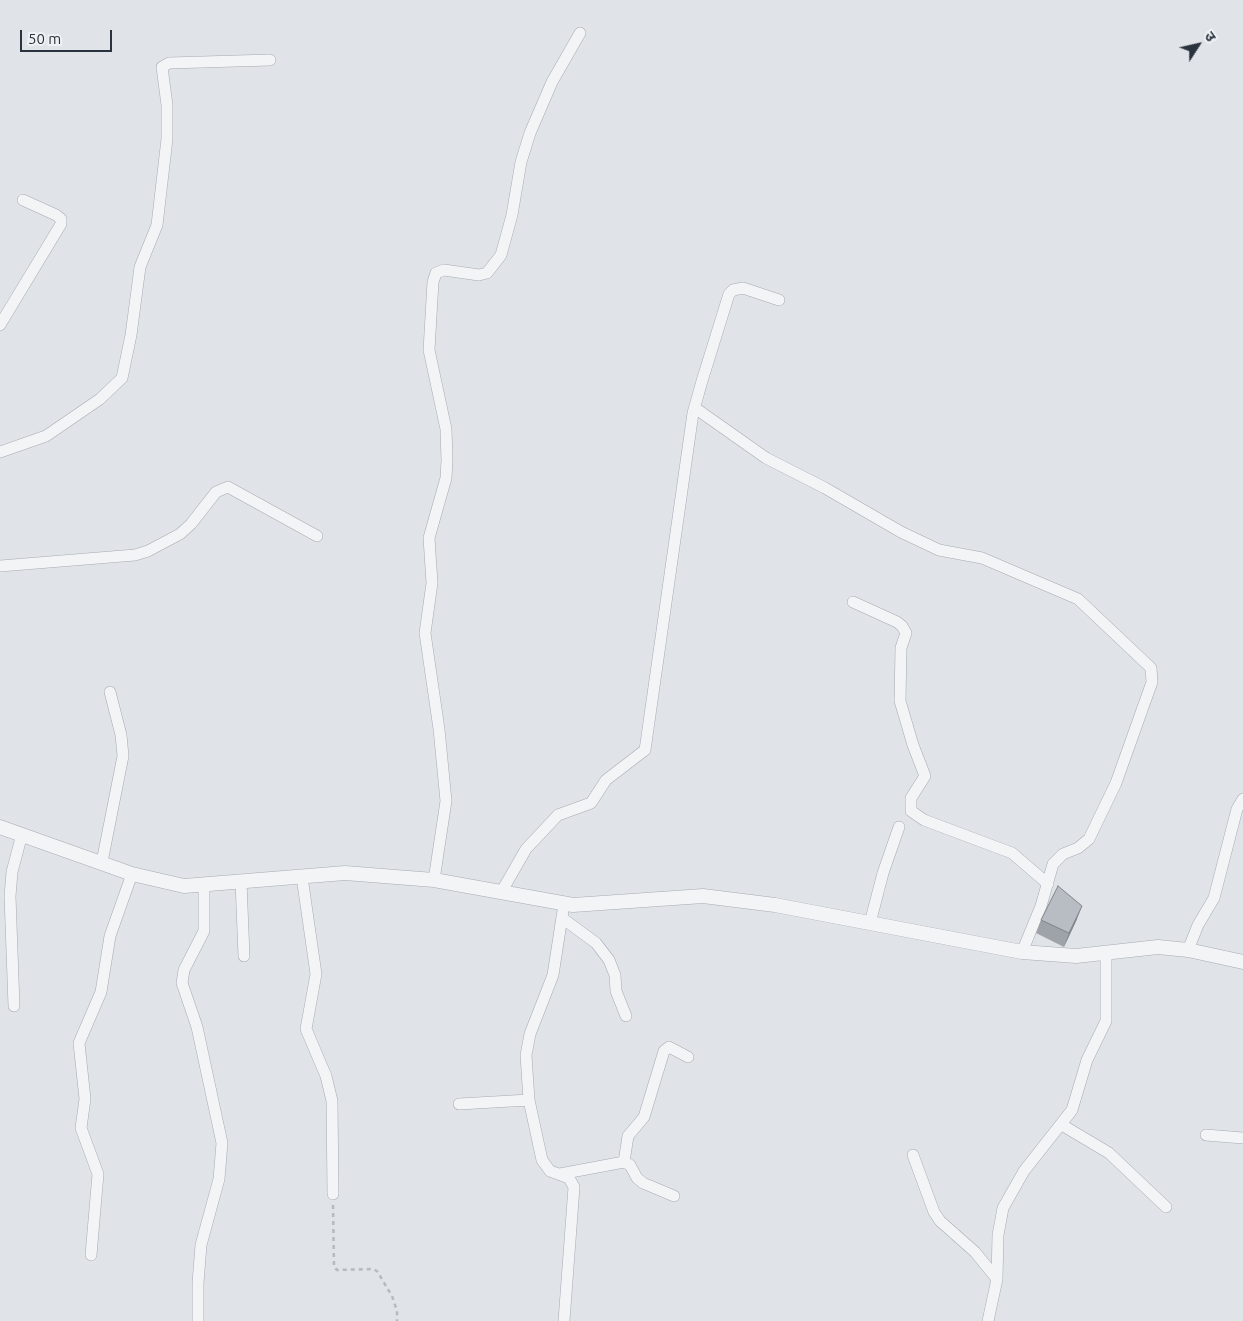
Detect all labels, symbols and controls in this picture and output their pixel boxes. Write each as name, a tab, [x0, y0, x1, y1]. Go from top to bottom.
scale bar	[22, 20, 115, 52]
north arrow	[1173, 20, 1223, 70]
text: उ	[1201, 28, 1219, 44]
text: 50 m	[28, 30, 61, 47]

